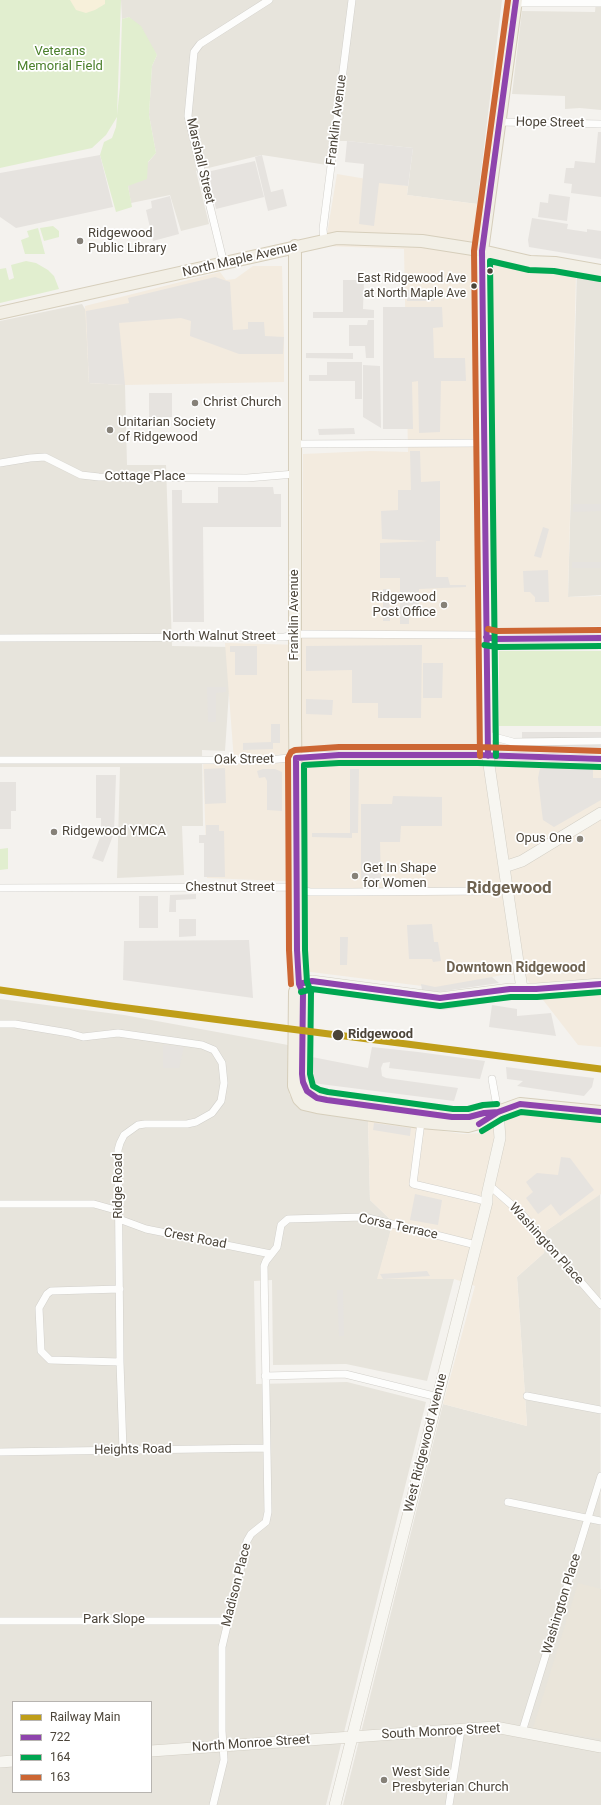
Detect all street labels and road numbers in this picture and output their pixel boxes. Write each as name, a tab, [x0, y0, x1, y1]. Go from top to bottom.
street label: Franklin Avenue	[324, 74, 350, 166]
street label: Hope Street	[516, 115, 584, 131]
street label: Marshall Street	[183, 117, 217, 205]
street label: North Maple Avenue	[181, 239, 299, 281]
street label: Cottage Place	[104, 469, 186, 485]
street label: Franklin Avenue	[287, 569, 303, 661]
street label: North Walnut Street	[162, 629, 276, 645]
street label: Oak Street	[214, 752, 274, 768]
street label: Chestnut Street	[185, 880, 275, 896]
street label: Ridge Road	[111, 1153, 127, 1219]
street label: Washington Place	[505, 1200, 587, 1288]
street label: Corsa Terrace	[357, 1211, 439, 1243]
street label: Crest Road	[162, 1225, 228, 1253]
street label: West Ridgewood Avenue	[401, 1372, 451, 1514]
street label: Heights Road	[94, 1442, 172, 1458]
street label: Madison Place	[219, 1542, 255, 1628]
street label: Washington Place	[539, 1552, 585, 1656]
street label: Park Slope	[83, 1612, 145, 1628]
street label: South Monroe Street	[381, 1721, 501, 1743]
street label: North Monroe Street	[192, 1732, 310, 1756]

